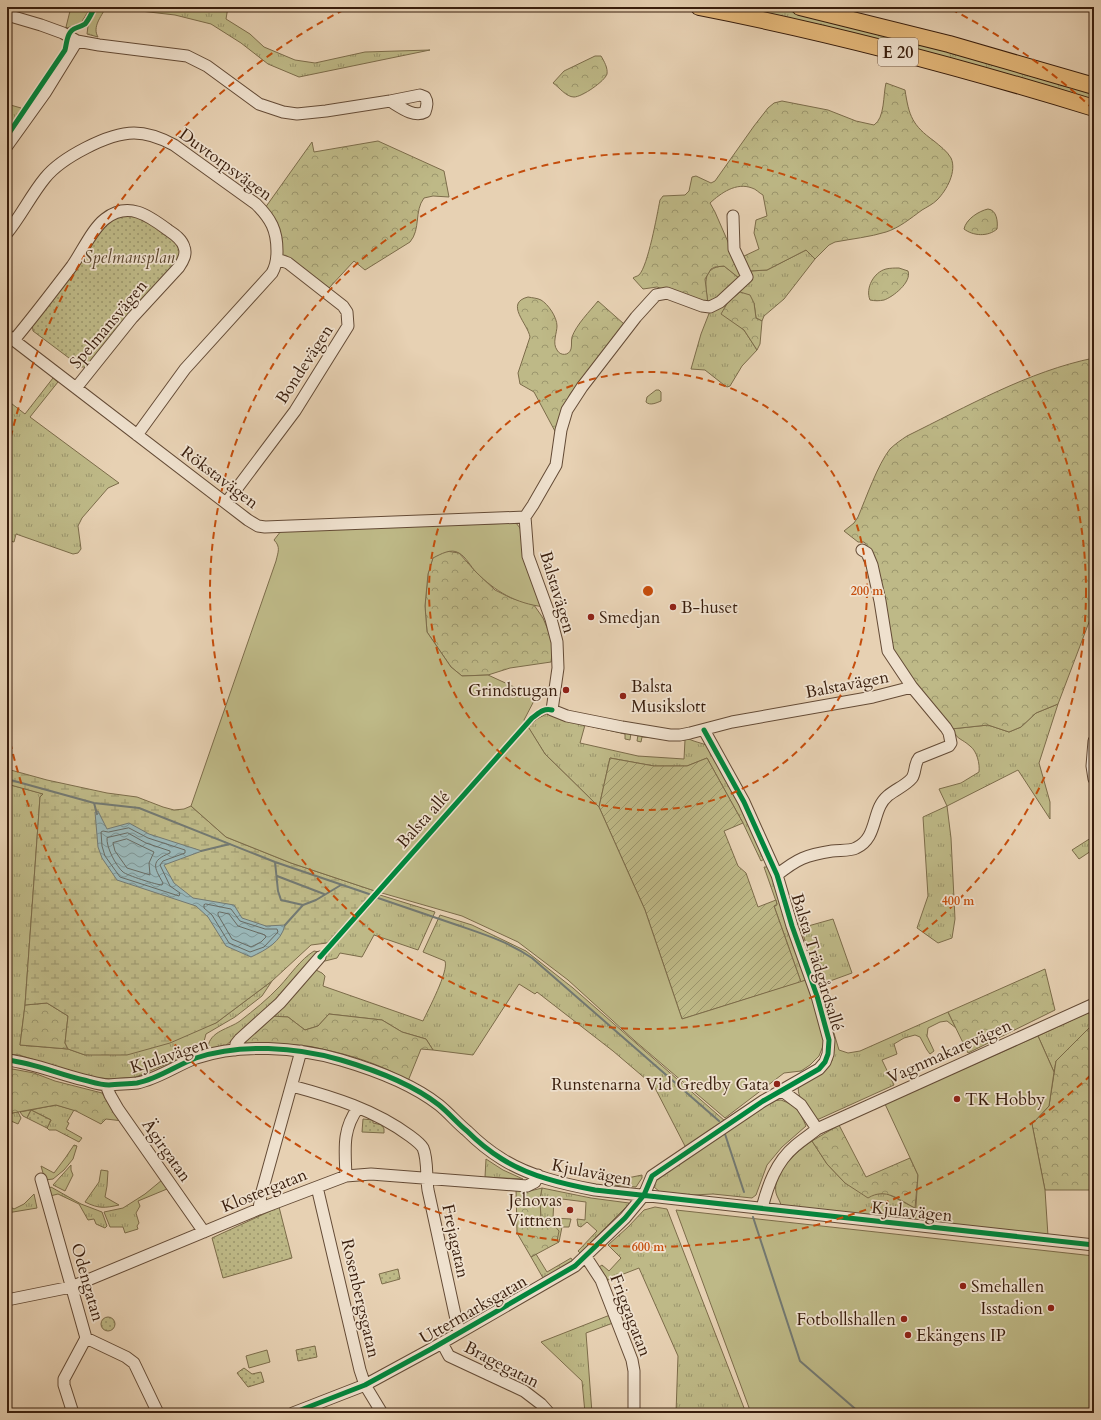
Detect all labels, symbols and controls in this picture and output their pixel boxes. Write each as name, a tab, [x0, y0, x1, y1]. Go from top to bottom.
road number: E 20	[878, 38, 918, 66]
street label: Duvtorpsvägen	[174, 123, 277, 206]
park label: Spelmansplan	[83, 246, 176, 269]
street label: Spelmansvägen	[64, 275, 153, 374]
street label: Bondevägen	[270, 320, 339, 408]
street label: Rökstavägen	[176, 441, 263, 514]
street label: Balstavägen	[534, 548, 581, 636]
text: 200 m	[851, 583, 884, 599]
centre of rings	[641, 584, 655, 598]
place label: B-huset	[681, 596, 738, 619]
marker: B-huset	[668, 602, 678, 612]
place label: Smedjan	[599, 606, 661, 629]
marker: Smedjan	[586, 612, 596, 622]
street label: Balstavägen	[803, 665, 891, 704]
place label: Balsta Musikslott	[631, 675, 706, 718]
place label: Grindstugan	[468, 679, 558, 702]
marker: Grindstugan	[561, 685, 571, 695]
marker: Balsta Musikslott	[618, 691, 628, 701]
street label: Balsta allé	[391, 786, 455, 853]
street label: Balsta Trädgårdsallé	[786, 890, 849, 1034]
text: 400 m	[942, 893, 975, 909]
street label: Vagnmakarevägen	[883, 1014, 1015, 1089]
street label: Kjulavägen	[127, 1032, 212, 1079]
place label: Runstenarna Vid Gredby Gata	[551, 1073, 770, 1096]
marker: Runstenarna Vid Gredby Gata	[772, 1079, 782, 1089]
place label: TK Hobby	[965, 1088, 1045, 1111]
marker: TK Hobby	[952, 1094, 962, 1104]
street label: Ägirgatan	[137, 1114, 197, 1187]
street label: Kjulavägen	[550, 1153, 634, 1192]
street label: Klostergatan	[218, 1163, 311, 1218]
place label: Jehovas Vittnen	[505, 1189, 562, 1232]
street label: Kjulavägen	[870, 1196, 954, 1227]
street label: Frejagatan	[436, 1202, 475, 1281]
marker: Jehovas Vittnen	[565, 1205, 575, 1215]
street label: Rosenbergsgatan	[336, 1236, 385, 1360]
text: 600 m	[632, 1239, 665, 1255]
street label: Odengatan	[65, 1240, 110, 1324]
street label: Uttermarksgatan	[415, 1269, 531, 1350]
street label: Friggagatan	[604, 1271, 657, 1360]
place label: Smehallen	[971, 1275, 1045, 1298]
marker: Smehallen	[958, 1281, 968, 1291]
place label: Isstadion	[980, 1297, 1043, 1320]
marker: Isstadion	[1046, 1303, 1056, 1313]
place label: Fotbollshallen	[796, 1308, 896, 1331]
marker: Fotbollshallen	[899, 1314, 909, 1324]
place label: Ekängens IP	[916, 1324, 1006, 1347]
marker: Ekängens IP	[903, 1330, 913, 1340]
street label: Bragegatan	[460, 1336, 544, 1393]

